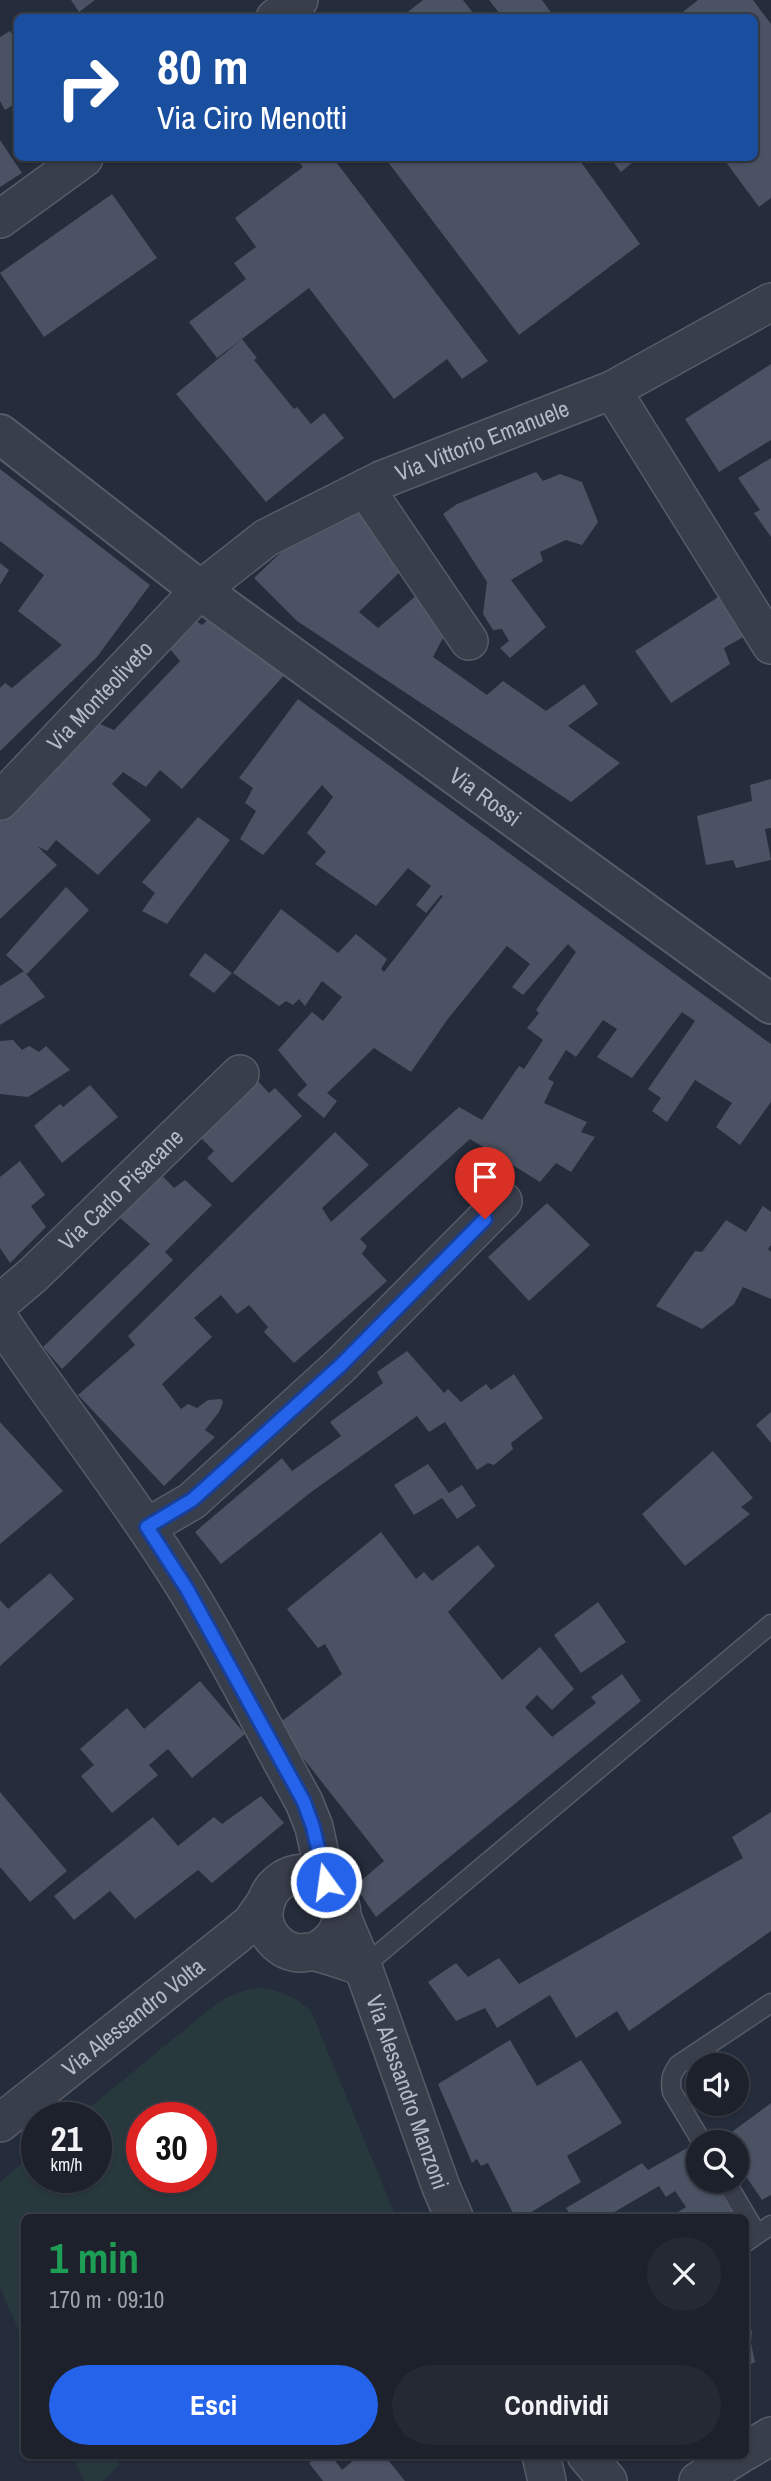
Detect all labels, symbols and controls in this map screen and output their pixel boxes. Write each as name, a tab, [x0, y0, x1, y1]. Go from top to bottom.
text: 80 m	[157, 33, 249, 99]
icon: right	[42, 42, 133, 133]
text: Via Ciro Menotti	[157, 96, 348, 139]
street label: Via Vittorio Emanuele	[390, 392, 573, 488]
street label: Via Monteoliveto	[40, 633, 159, 757]
street label: Via Rossi	[443, 760, 528, 833]
street label: Via Carlo Pisacane	[52, 1121, 190, 1257]
pin	[455, 1147, 515, 1219]
icon: arrive	[466, 1158, 504, 1196]
position arrow	[289, 1845, 363, 1919]
street label: Via Alessandro Volta	[55, 1950, 211, 2083]
street label: Via Alessandro Manzoni	[359, 1990, 457, 2193]
map controls	[686, 2053, 749, 2193]
button: sound	[686, 2053, 749, 2116]
speed limit sign: 30	[126, 2102, 217, 2193]
text: 21	[51, 2115, 82, 2162]
button: search	[686, 2130, 749, 2193]
text: km/h	[51, 2152, 83, 2177]
text: 1 min	[49, 2230, 139, 2286]
button: close	[647, 2237, 721, 2311]
text: 170 m · 09:10	[49, 2284, 164, 2315]
button: Esci	[49, 2365, 378, 2445]
button: Condividi	[392, 2365, 721, 2445]

